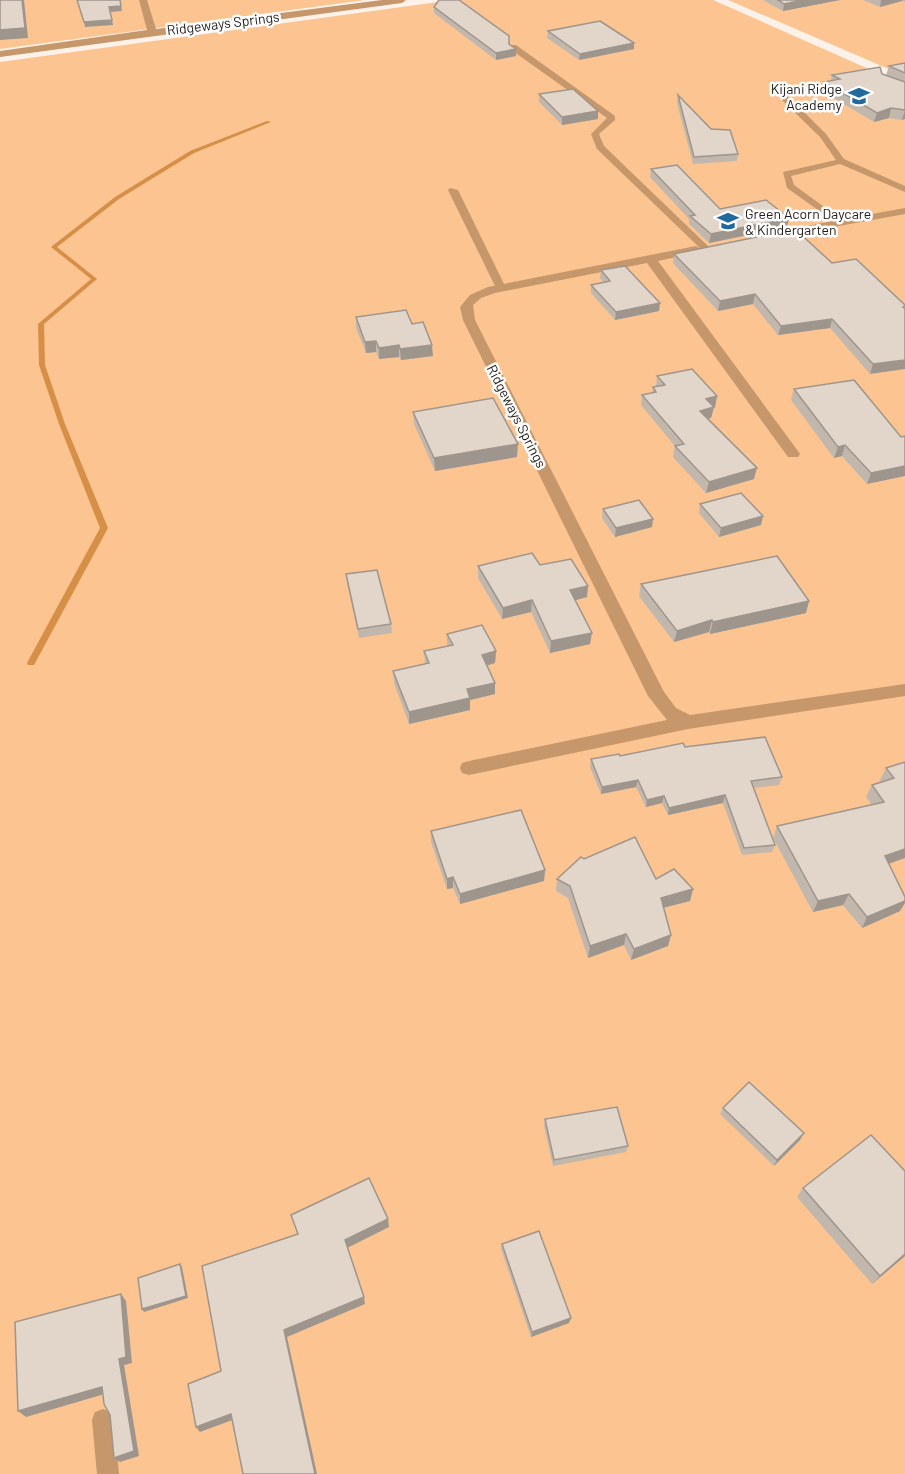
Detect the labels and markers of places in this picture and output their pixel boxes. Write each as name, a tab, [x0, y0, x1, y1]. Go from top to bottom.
place label: Kijani Ridge Academy	[771, 80, 843, 113]
school or university icon: Kijani Ridge Academy	[847, 84, 871, 108]
place label: Green Acorn Daycare & Kindergarten	[745, 205, 871, 238]
school or university icon: Green Acorn Daycare & Kindergarten	[716, 209, 740, 233]

